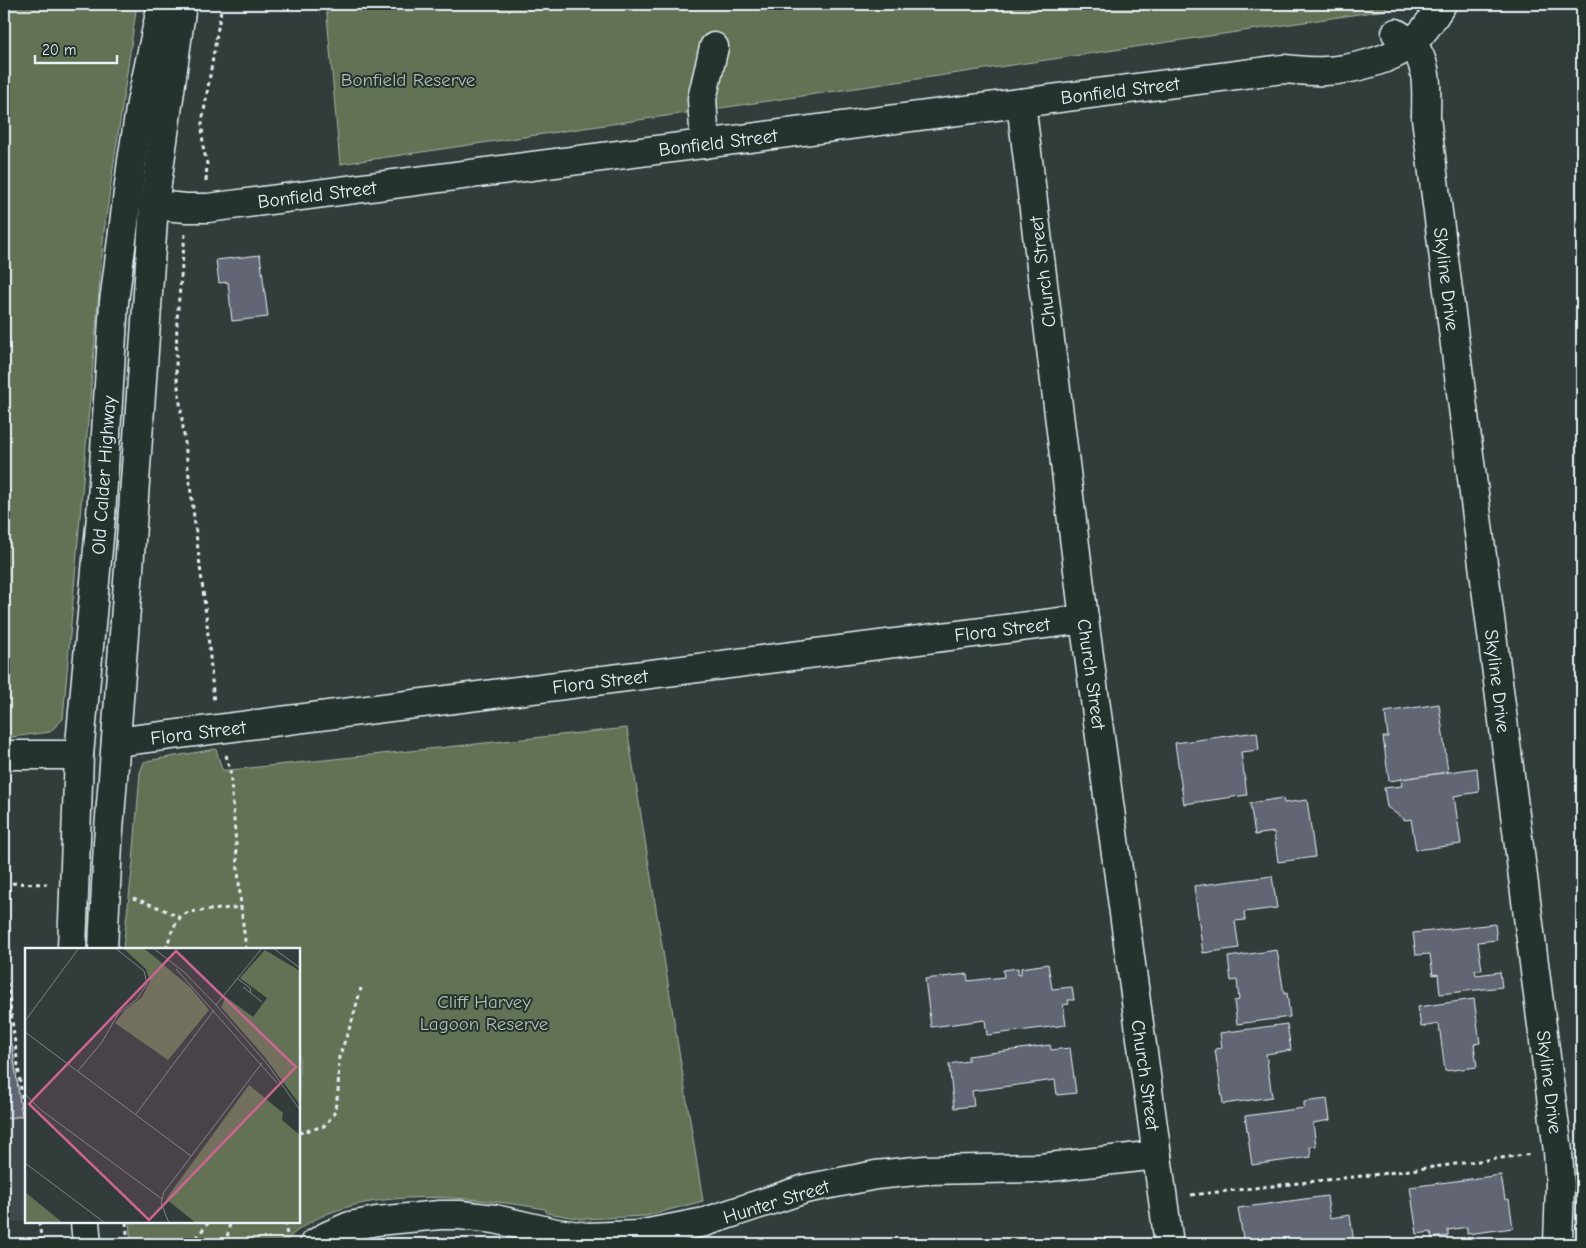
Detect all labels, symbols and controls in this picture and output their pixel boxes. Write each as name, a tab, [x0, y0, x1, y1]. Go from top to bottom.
scale bar	[35, 32, 118, 64]
text: 20 m	[42, 41, 76, 59]
park label: Bonfield Reserve	[341, 69, 475, 91]
street label: Bonfield Street	[1059, 73, 1181, 109]
street label: Bonfield Street	[657, 125, 779, 161]
street label: Bonfield Street	[256, 177, 378, 213]
street label: Church Street	[1025, 214, 1061, 329]
street label: Skyline Drive	[1429, 226, 1463, 332]
street label: Old Calder Highway	[87, 394, 121, 555]
street label: Flora Street	[953, 613, 1052, 647]
street label: Church Street	[1072, 617, 1110, 732]
street label: Skyline Drive	[1480, 628, 1514, 734]
street label: Flora Street	[551, 665, 650, 699]
street label: Flora Street	[149, 716, 248, 750]
inset map	[25, 948, 300, 1223]
park label: Cliff Harvey Lagoon Reserve	[420, 991, 548, 1035]
street label: Church Street	[1126, 1018, 1164, 1133]
street label: Skyline Drive	[1532, 1029, 1566, 1135]
street label: Hunter Street	[721, 1175, 833, 1229]

